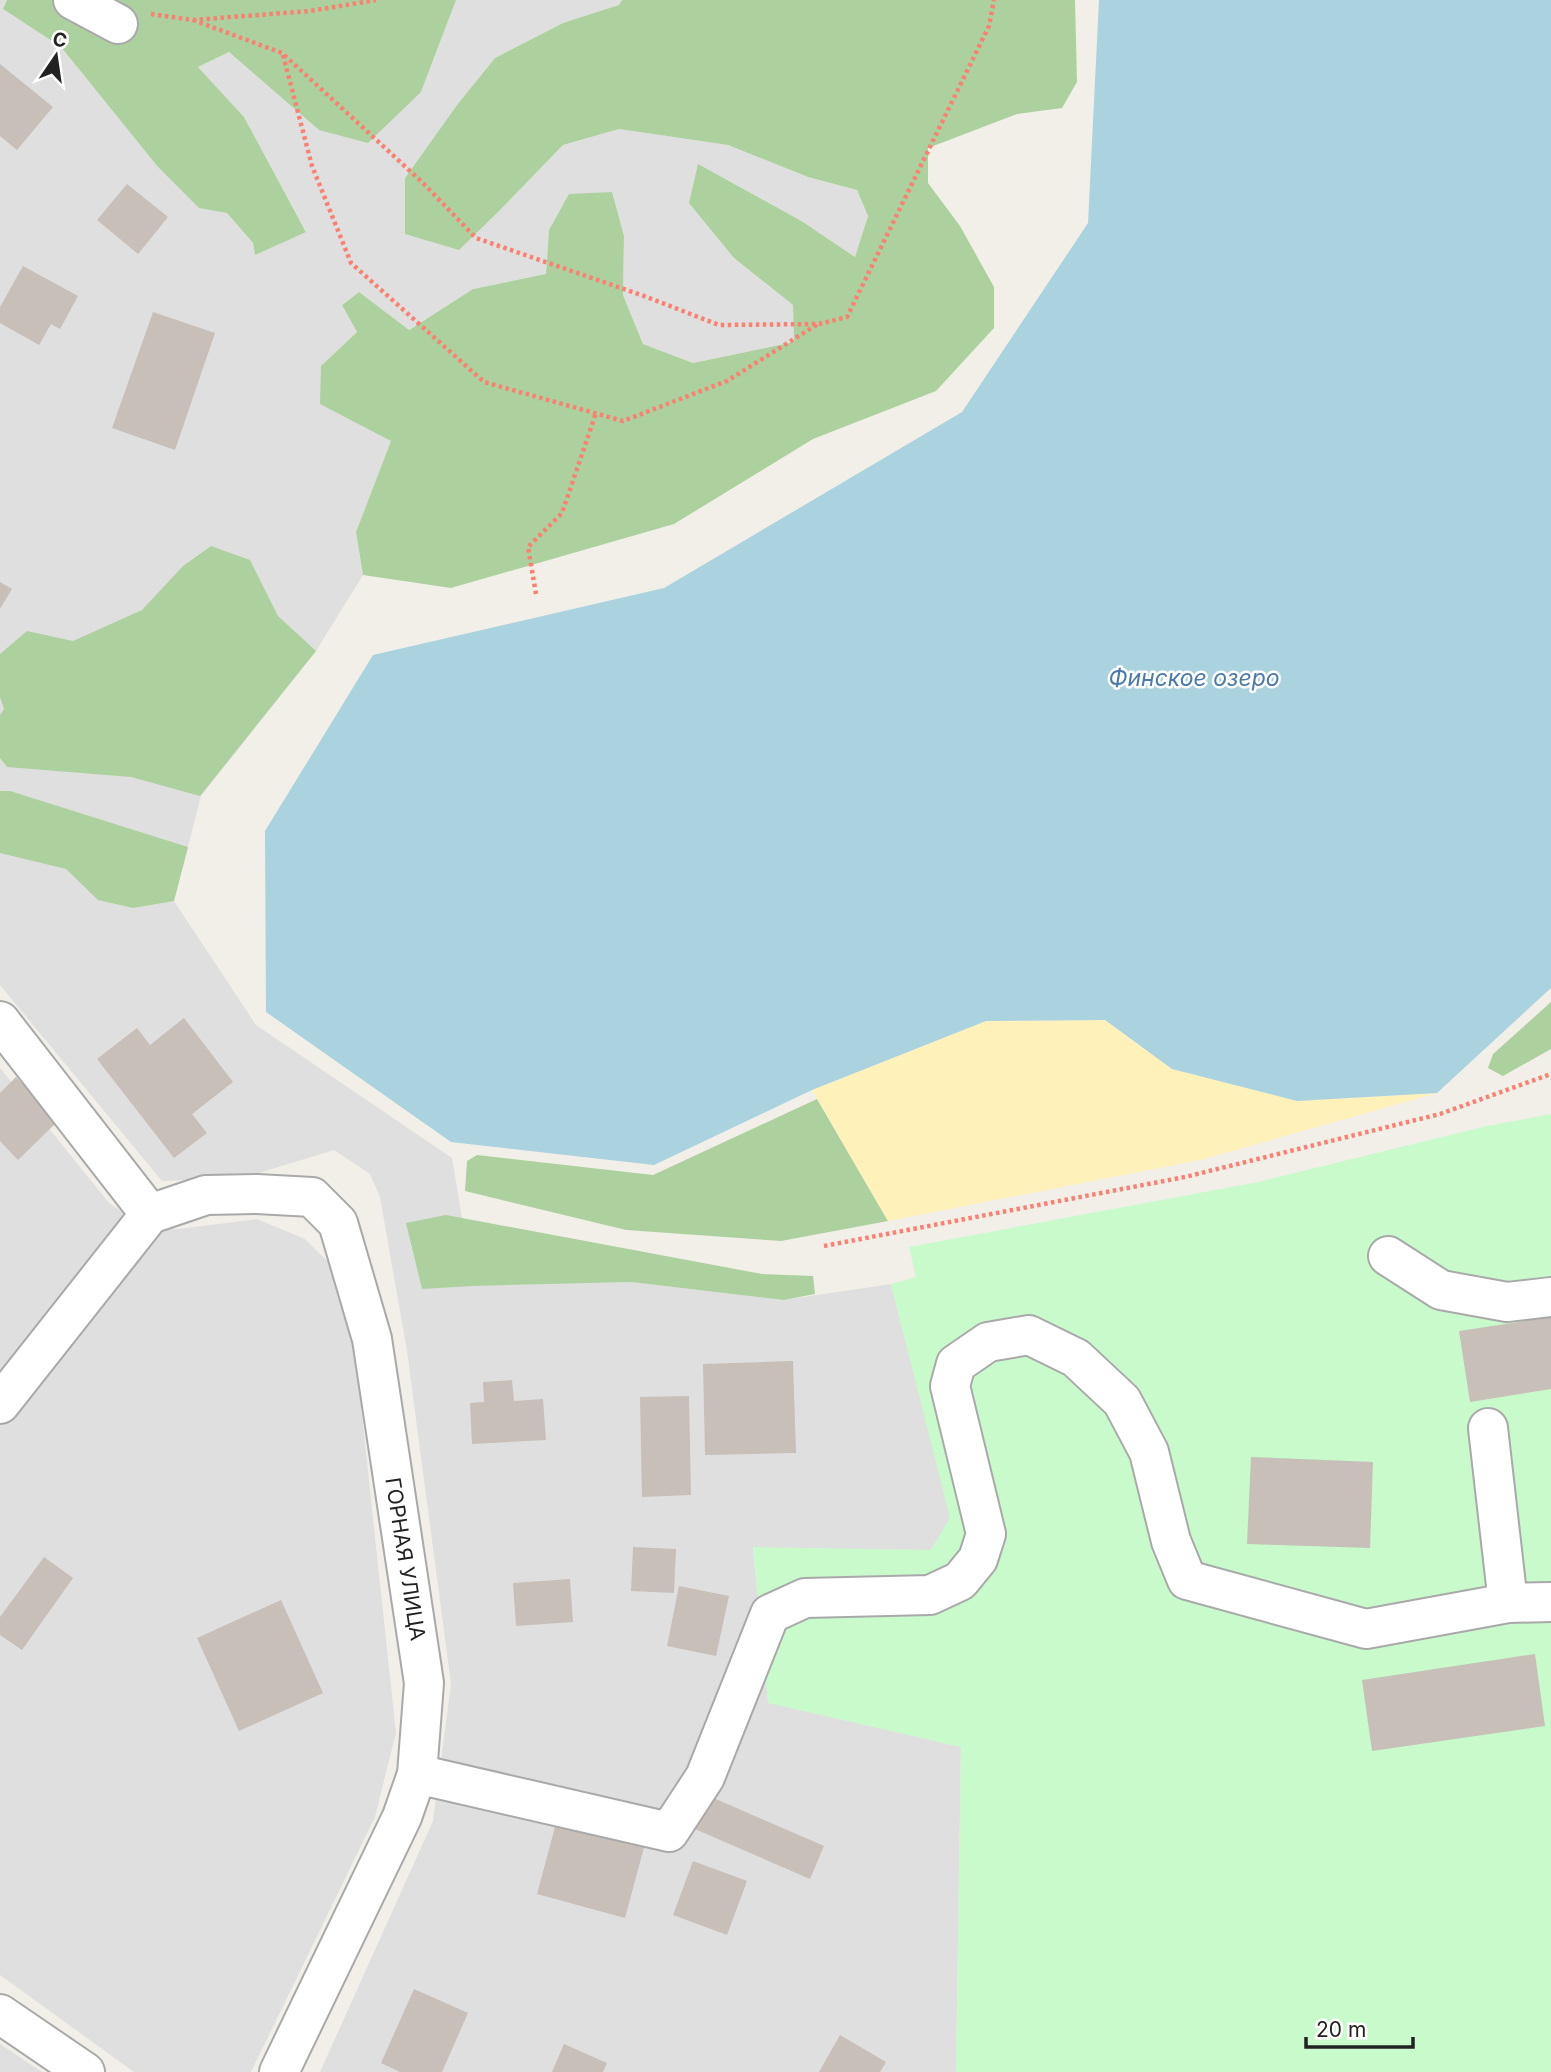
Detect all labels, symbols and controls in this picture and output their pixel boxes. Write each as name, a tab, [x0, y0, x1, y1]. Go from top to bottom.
north arrow	[21, 21, 91, 91]
text: С	[50, 27, 69, 53]
water label: Финское озеро	[1108, 664, 1280, 692]
street label: ГОРНАЯ УЛИЦА	[380, 1476, 431, 1642]
scale bar	[1306, 2006, 1413, 2050]
text: 20 m	[1316, 2017, 1366, 2042]

